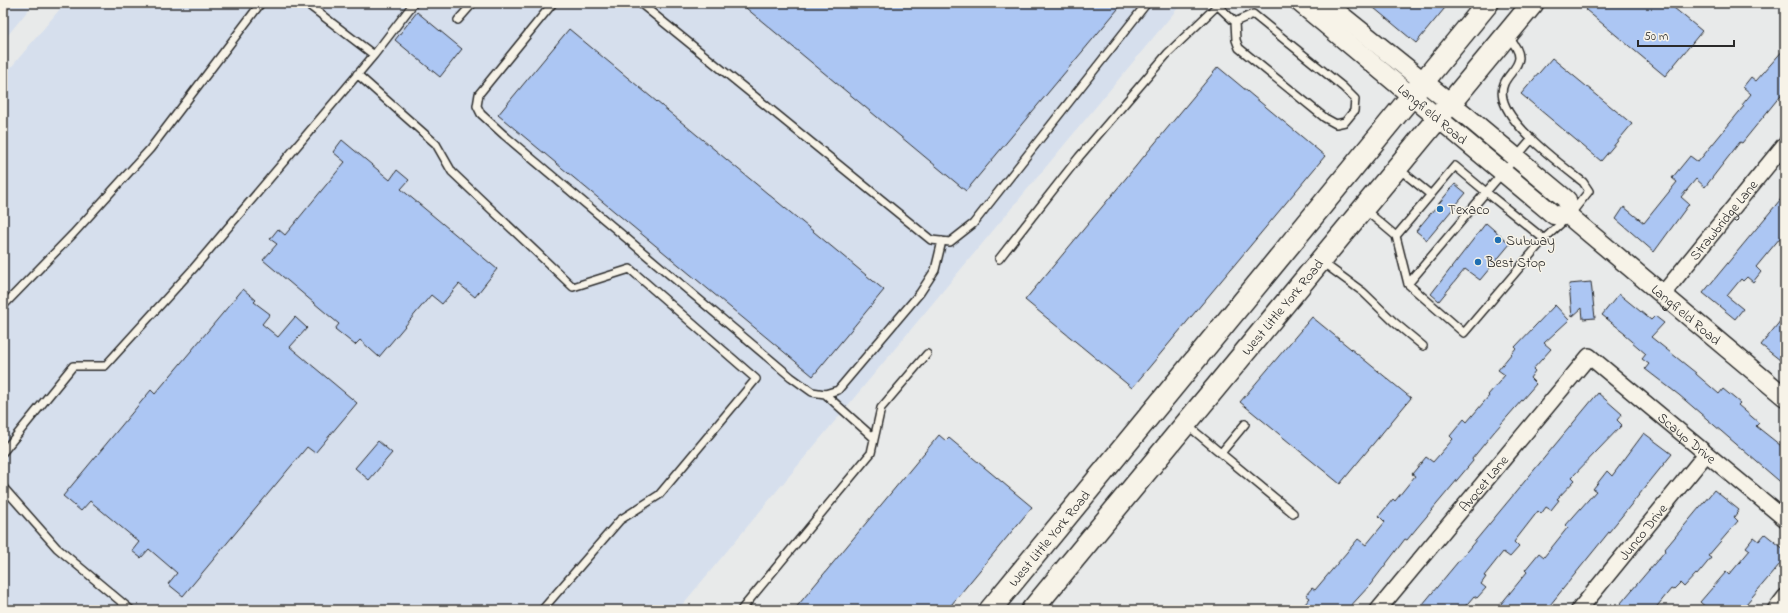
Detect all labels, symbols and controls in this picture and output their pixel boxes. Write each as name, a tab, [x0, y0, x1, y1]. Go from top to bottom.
scale bar	[1638, 22, 1734, 48]
text: 50 m	[1644, 28, 1668, 46]
street label: Langfield Road	[1392, 80, 1471, 151]
street label: Strawbridge Lane	[1685, 175, 1764, 266]
place label: Texaco	[1448, 200, 1490, 221]
marker: Texaco	[1435, 204, 1445, 214]
place label: Subway	[1506, 231, 1555, 253]
marker: Subway	[1493, 235, 1503, 245]
place label: Best Stop	[1485, 253, 1546, 274]
street label: West Little York Road	[1237, 255, 1330, 361]
marker: Best Stop	[1473, 257, 1483, 267]
street label: Langfield Road	[1646, 280, 1725, 351]
street label: Scaup Drive	[1652, 408, 1721, 470]
street label: Avocet Lane	[1455, 451, 1515, 517]
street label: West Little York Road	[1004, 486, 1096, 592]
street label: Junco Drive	[1614, 499, 1674, 566]

